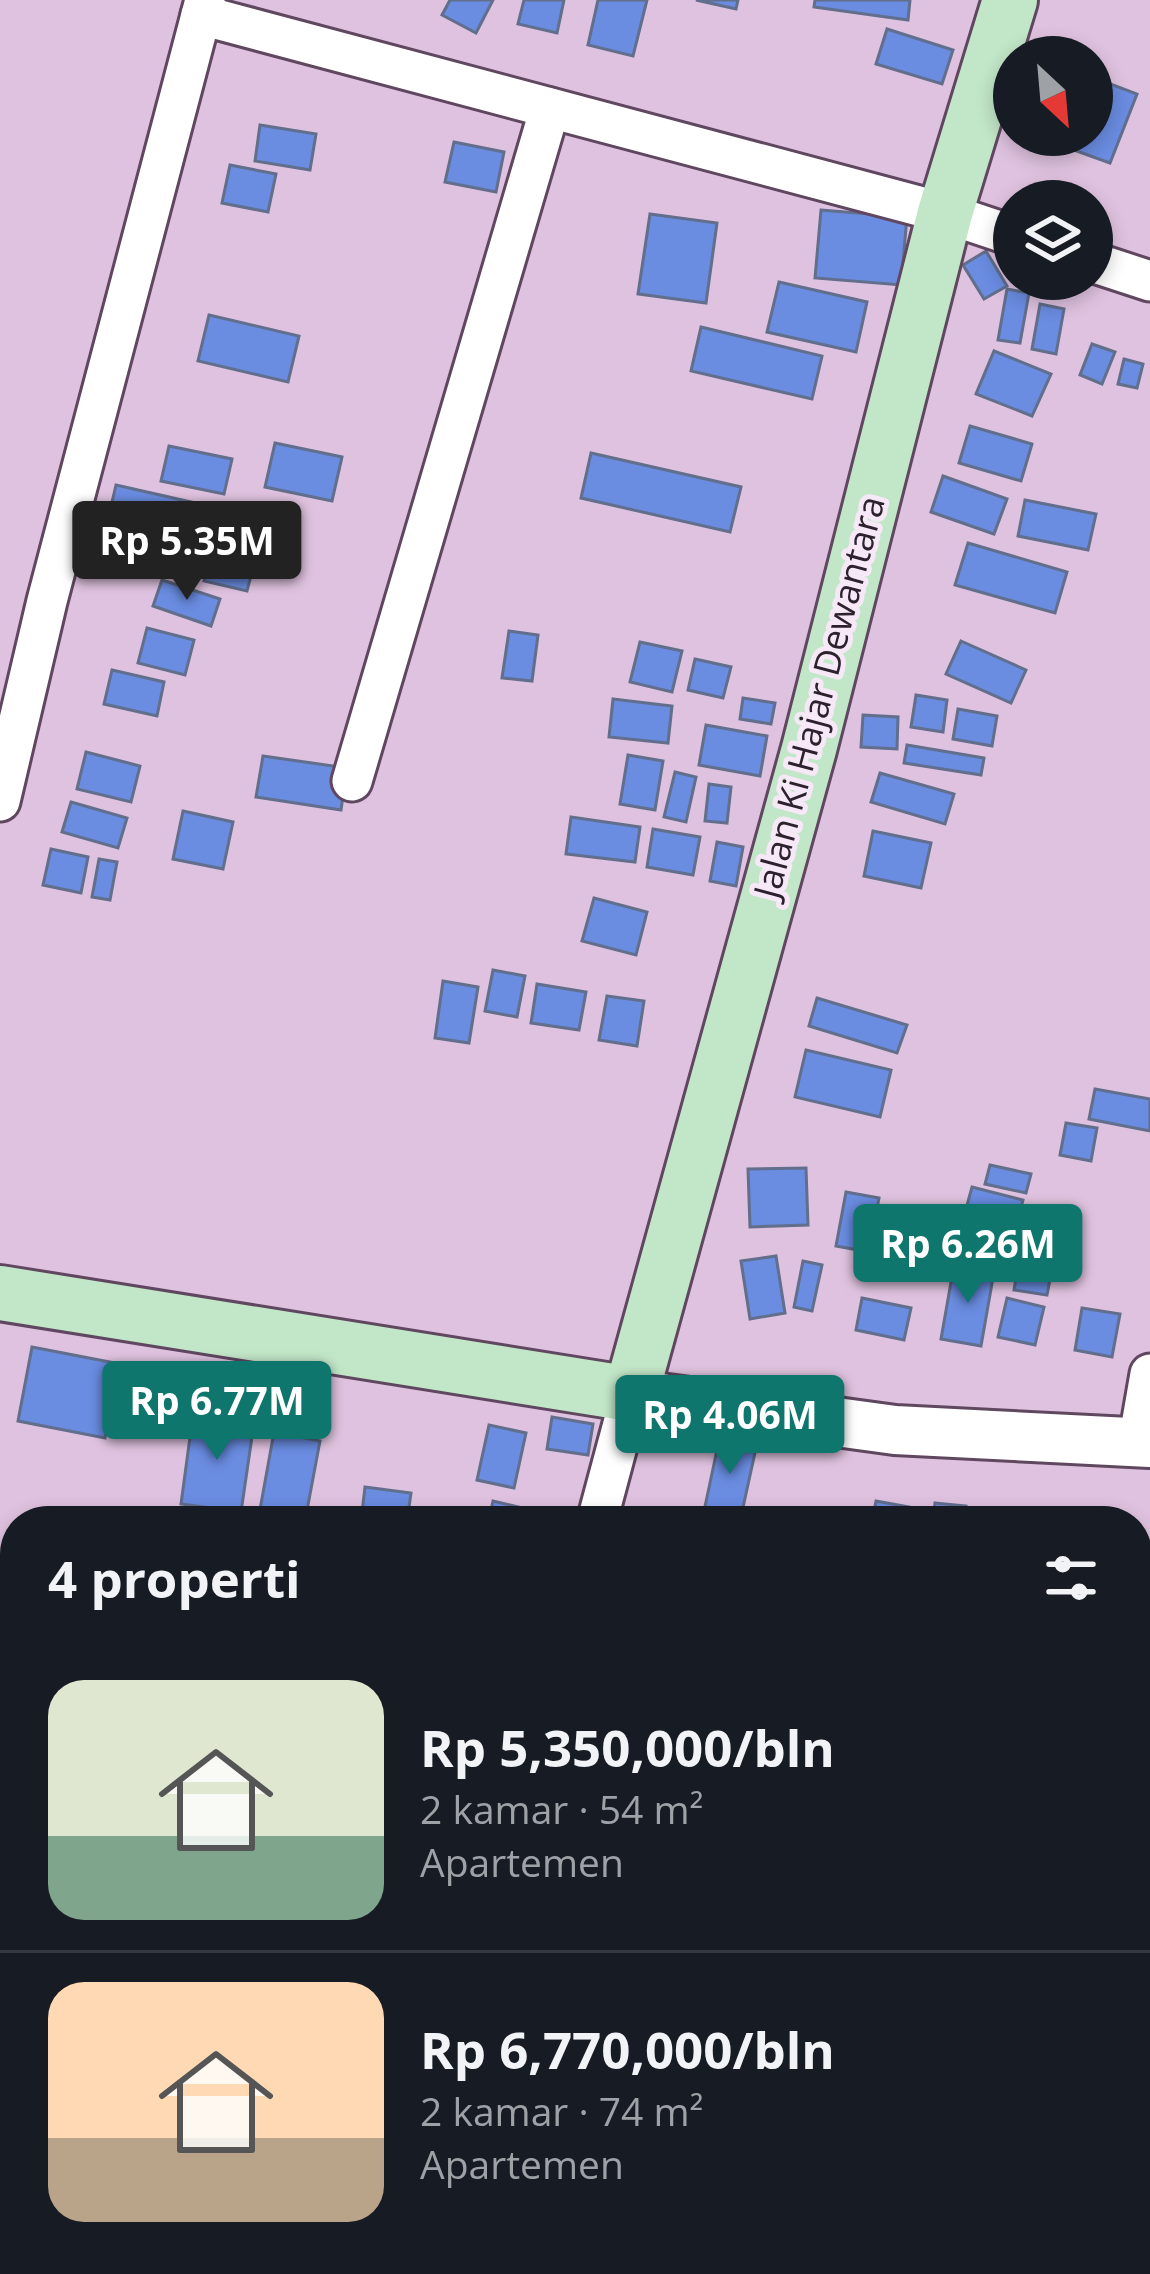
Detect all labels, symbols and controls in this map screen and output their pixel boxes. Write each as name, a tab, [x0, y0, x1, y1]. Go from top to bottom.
north arrow	[993, 36, 1113, 156]
map controls	[993, 36, 1113, 300]
button: layers	[993, 180, 1113, 300]
street label: Jalan Ki Hajar Dewantara	[740, 490, 896, 906]
pin: Rp 5.35M	[63, 501, 311, 603]
text: Rp 5.35M	[99, 513, 275, 566]
pin: Rp 6.26M	[844, 1204, 1092, 1306]
text: Rp 6.26M	[880, 1216, 1056, 1269]
pin: Rp 6.77M	[93, 1361, 341, 1463]
text: Rp 6.77M	[129, 1373, 305, 1426]
pin: Rp 4.06M	[606, 1375, 854, 1477]
text: Rp 4.06M	[642, 1387, 818, 1440]
text: 4 properti	[48, 1543, 301, 1613]
icon: filters	[1038, 1545, 1104, 1611]
text: Rp 5,350,000/bln	[420, 1712, 835, 1782]
icon: home	[144, 1728, 288, 1872]
text: 2 kamar · 54 m²	[420, 1782, 703, 1835]
text: Apartemen	[420, 1835, 624, 1888]
text: Rp 6,770,000/bln	[420, 2014, 835, 2084]
icon: home	[144, 2030, 288, 2174]
text: 2 kamar · 74 m²	[420, 2084, 703, 2137]
text: Apartemen	[420, 2137, 624, 2190]

